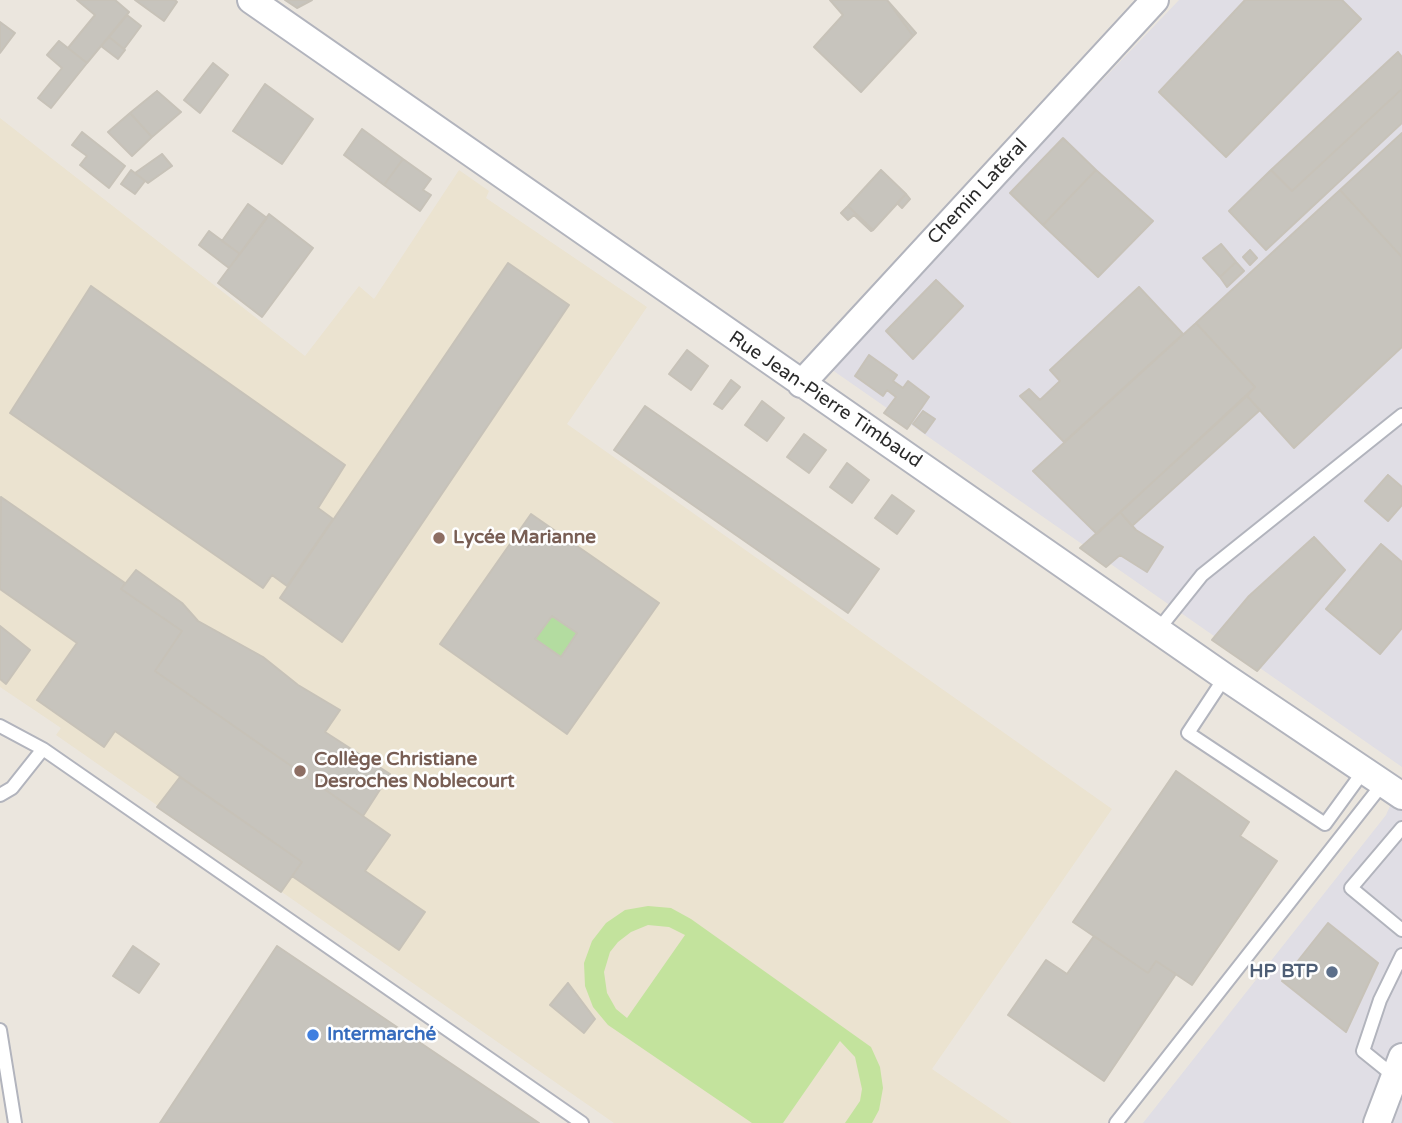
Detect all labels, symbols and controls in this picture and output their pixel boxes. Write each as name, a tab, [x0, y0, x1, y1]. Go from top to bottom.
street label: Chemin Latéral	[923, 134, 1033, 250]
street label: Rue Jean-Pierre Timbaud	[724, 327, 926, 473]
place label: Lycée Marianne	[453, 527, 596, 549]
marker: Lycée Marianne	[431, 530, 447, 546]
place label: Collège Christiane Desroches Noblecourt	[314, 749, 515, 793]
marker: Collège Christiane Desroches Noblecourt	[292, 763, 308, 779]
place label: HP BTP	[1249, 961, 1318, 983]
marker: HP BTP	[1324, 964, 1340, 980]
place label: Intermarché	[327, 1024, 436, 1046]
marker: Intermarché	[305, 1027, 321, 1043]

